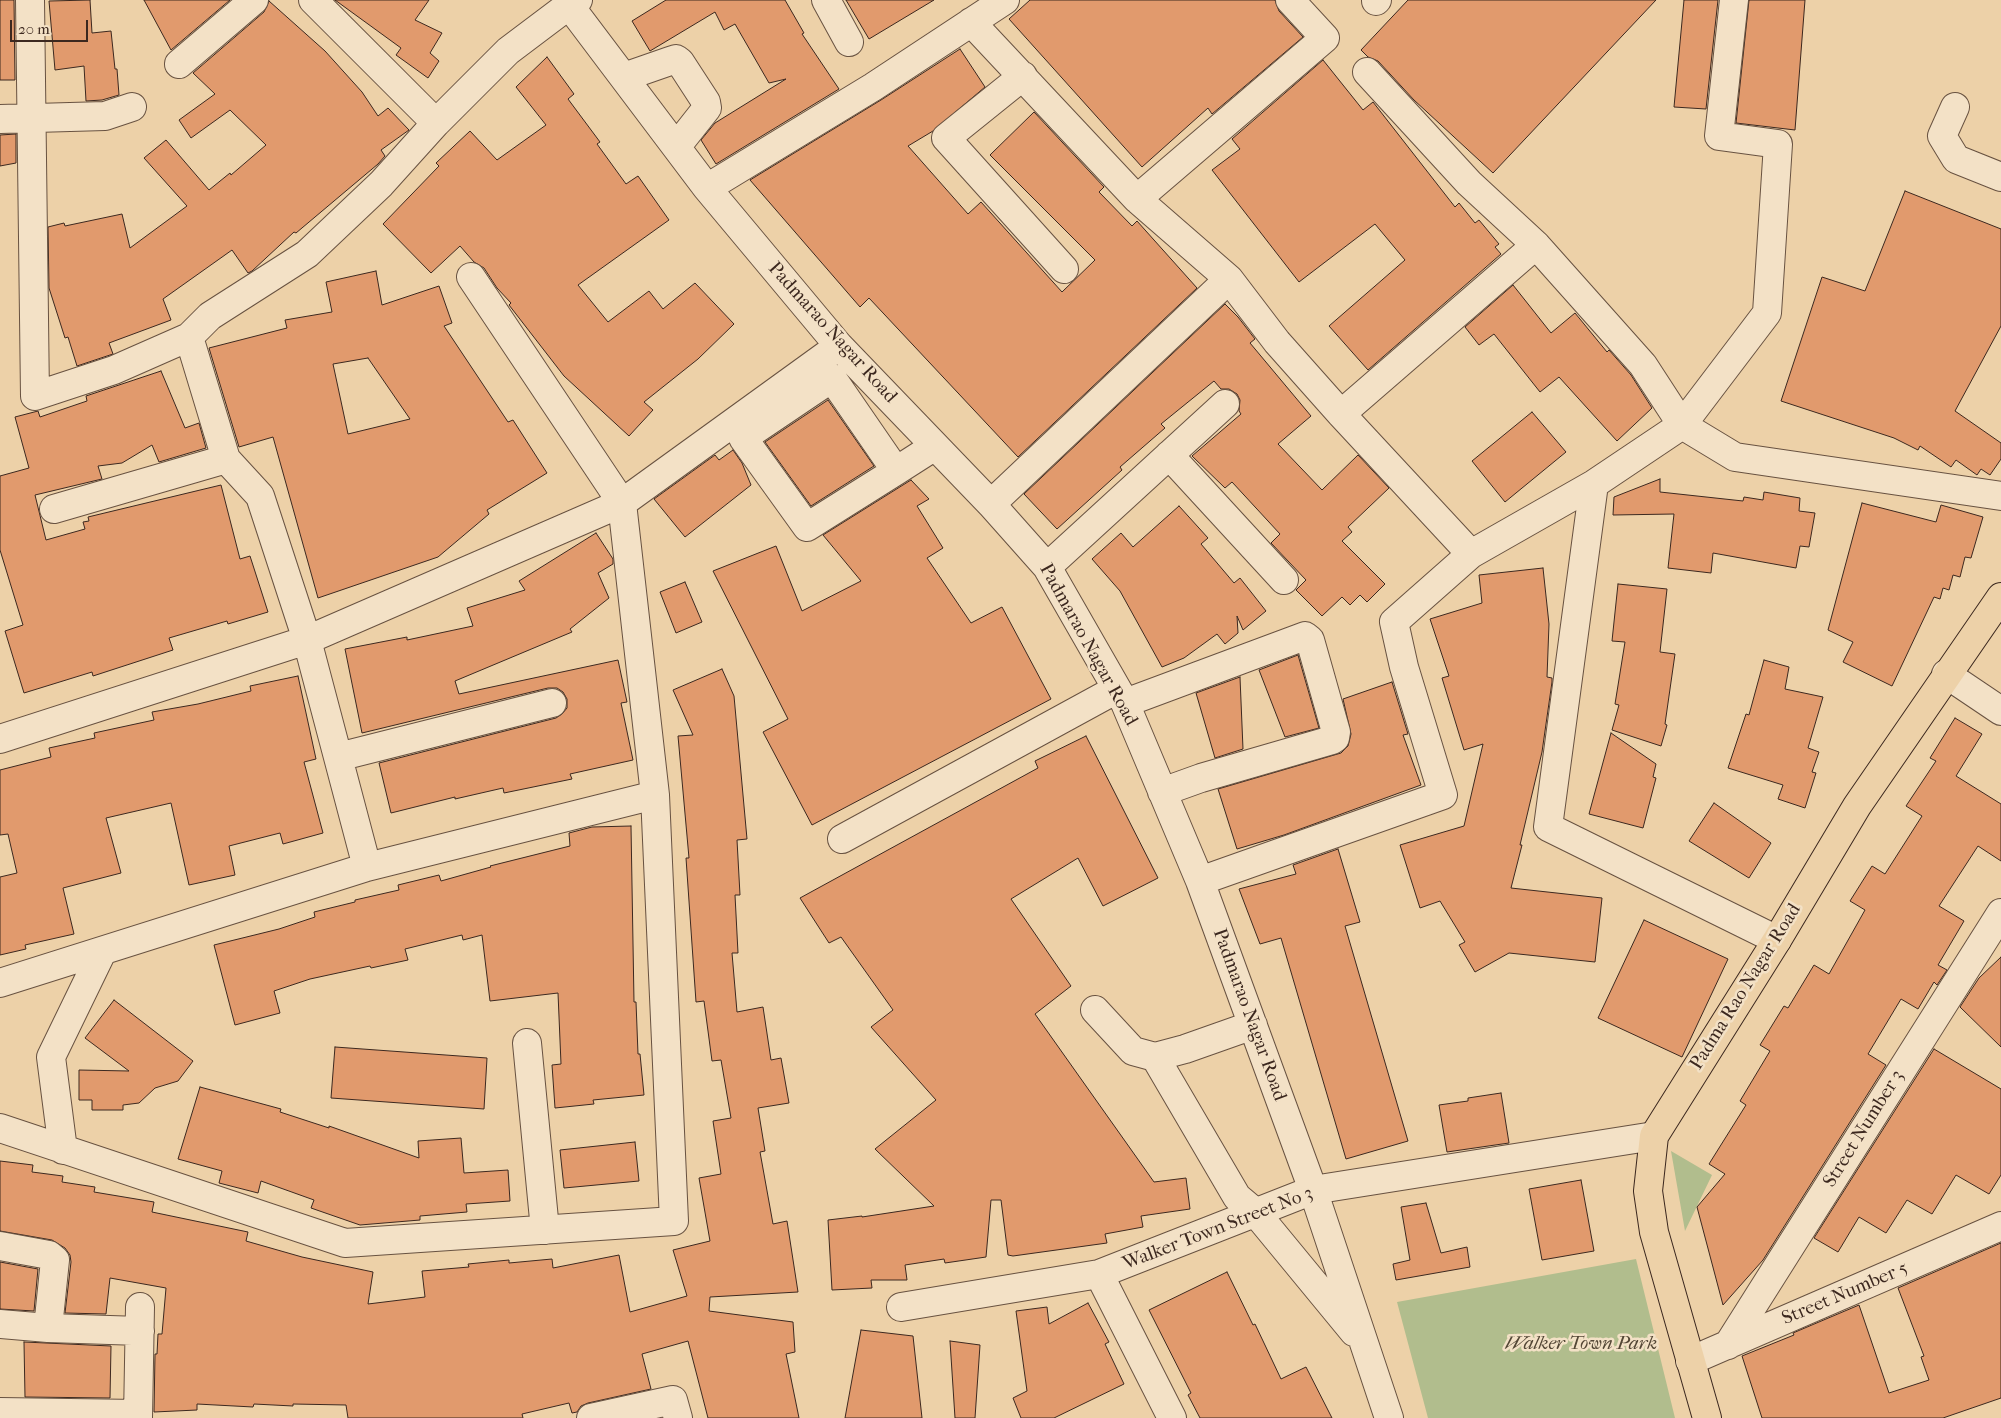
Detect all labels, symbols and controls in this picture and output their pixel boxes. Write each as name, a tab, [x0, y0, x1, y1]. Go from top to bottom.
scale bar	[12, 10, 90, 42]
text: 20 m	[18, 20, 50, 38]
street label: Padmarao Nagar Road	[763, 258, 901, 408]
street label: Padmarao Nagar Road	[1034, 560, 1142, 730]
street label: Padma Rao Nagar Road	[1686, 900, 1806, 1074]
street label: Padmarao Nagar Road	[1207, 926, 1291, 1104]
street label: Street Number 3	[1819, 1066, 1909, 1192]
street label: Walker Town Street No 3	[1120, 1182, 1316, 1276]
street label: Street Number 5	[1779, 1257, 1911, 1331]
park label: Walker Town Park	[1505, 1333, 1657, 1355]

